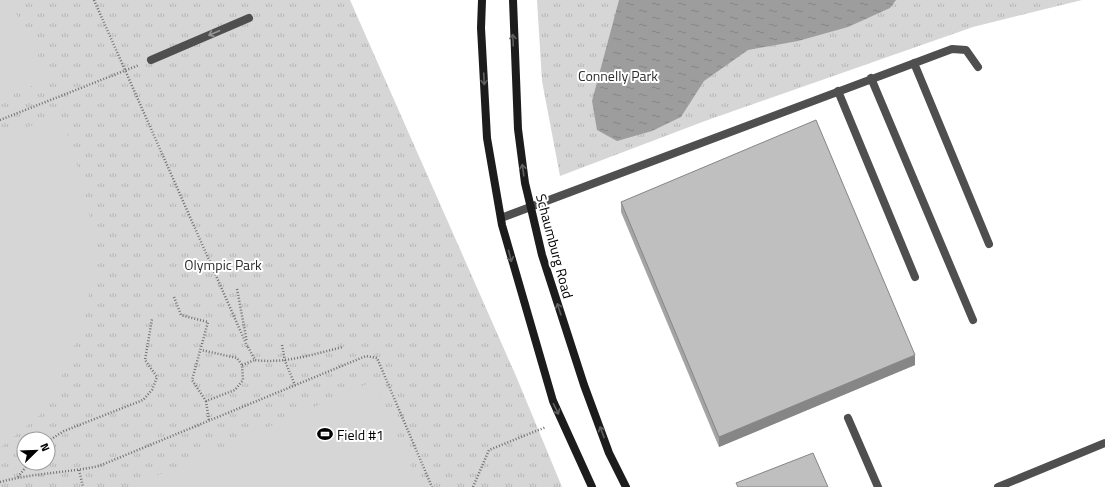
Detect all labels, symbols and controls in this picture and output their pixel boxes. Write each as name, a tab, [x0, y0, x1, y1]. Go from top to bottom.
one-way arrow	[208, 30, 220, 37]
one-way arrow	[509, 34, 517, 47]
park label: Connelly Park	[578, 65, 658, 86]
one-way arrow	[480, 72, 487, 85]
one-way arrow	[519, 164, 527, 177]
street label: Schaumburg Road	[531, 191, 579, 301]
one-way arrow	[507, 249, 514, 262]
park label: Olympic Park	[184, 254, 262, 275]
one-way arrow	[555, 303, 562, 316]
one-way arrow	[553, 402, 560, 414]
place label: Field #1	[337, 424, 384, 445]
sports icon: Field #1	[316, 425, 334, 443]
one-way arrow	[597, 427, 605, 439]
north arrow	[16, 431, 56, 471]
text: N	[36, 440, 54, 454]

